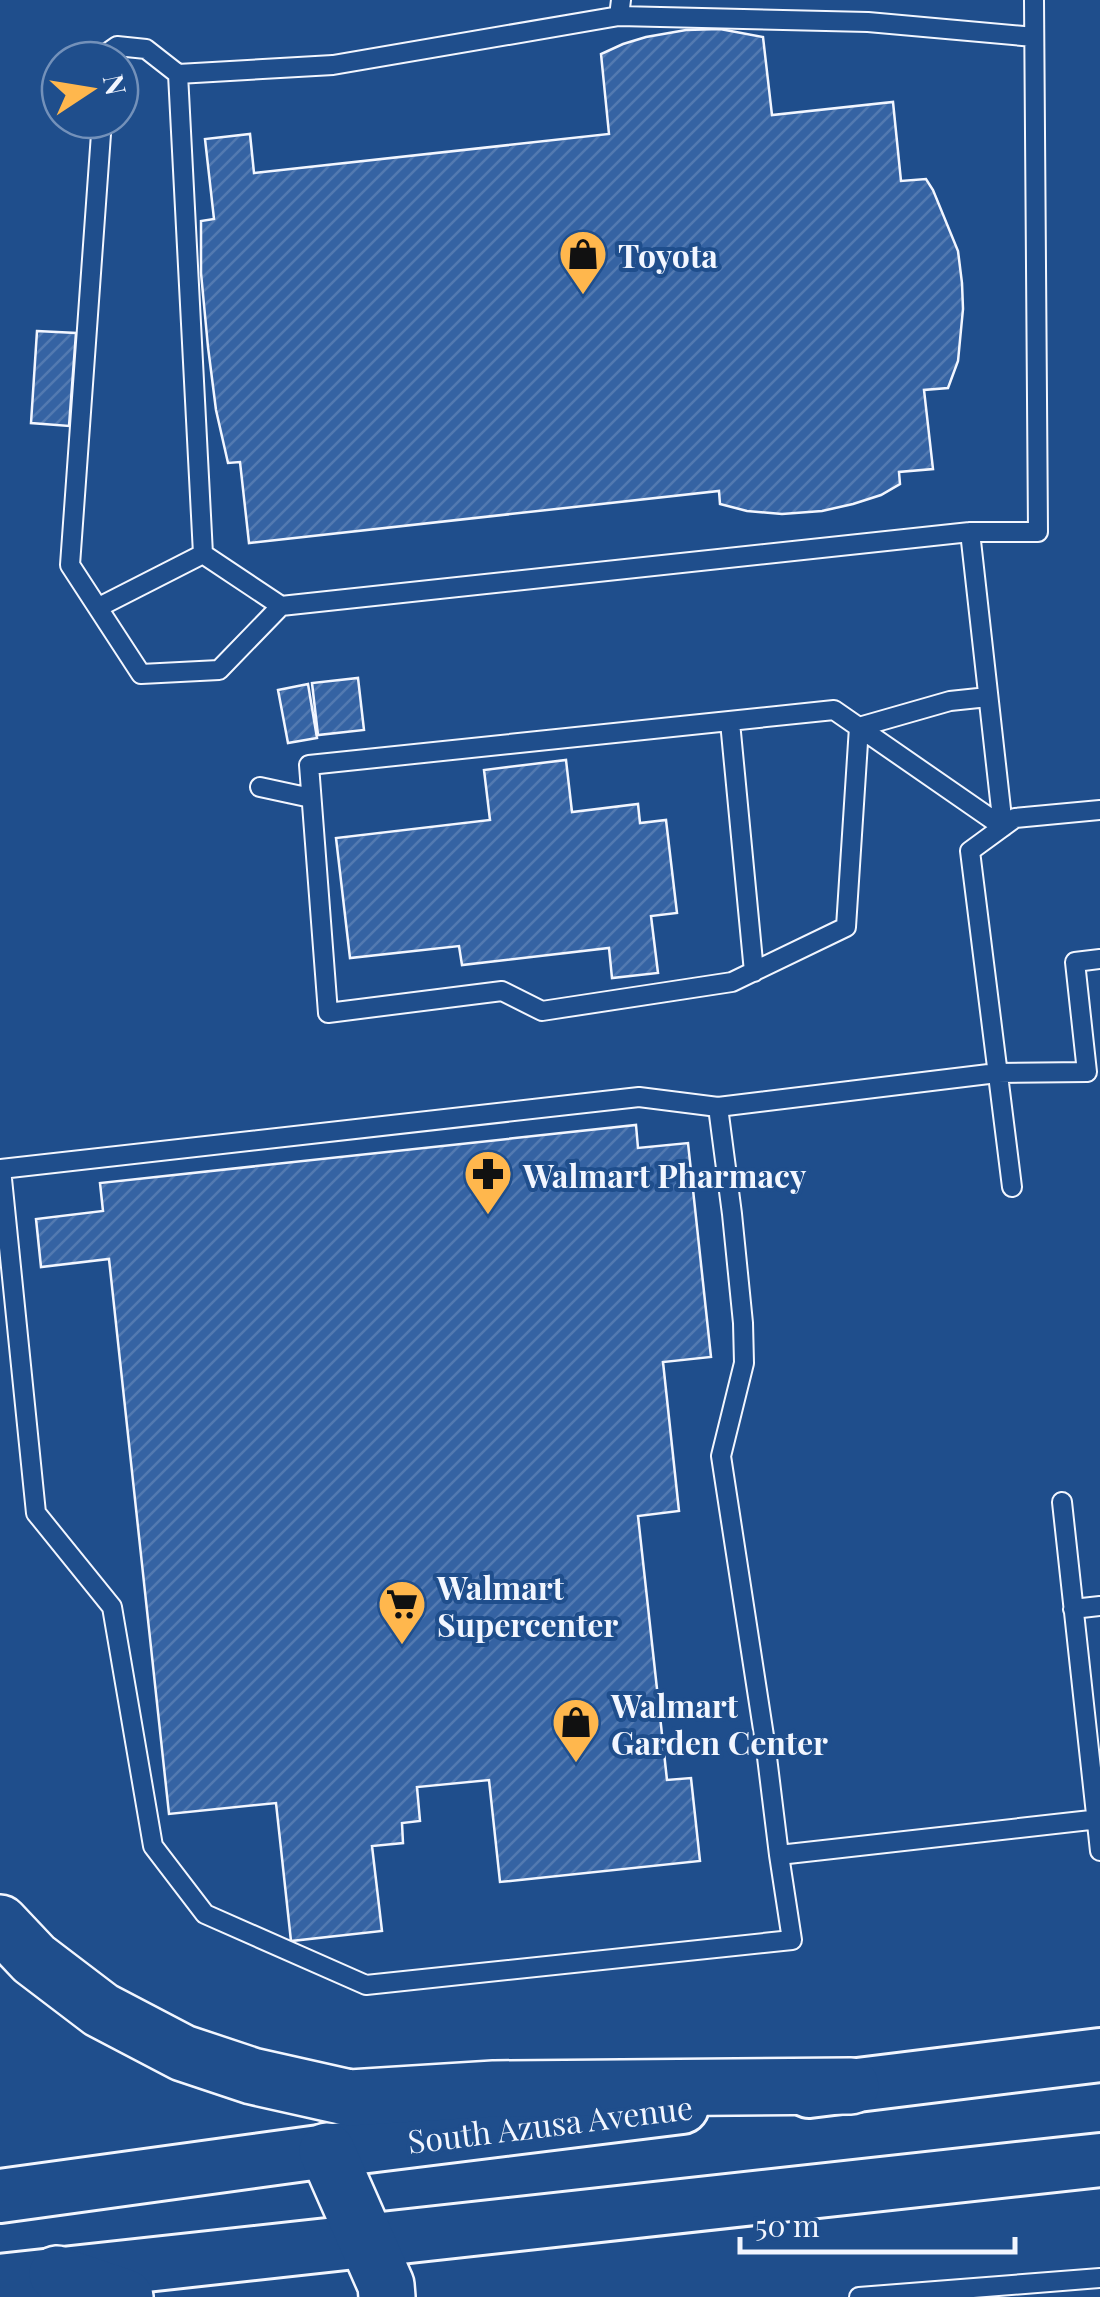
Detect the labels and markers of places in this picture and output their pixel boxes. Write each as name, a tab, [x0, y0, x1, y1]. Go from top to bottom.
shop icon: Toyota	[557, 228, 609, 296]
place label: Toyota	[618, 233, 718, 276]
pharmacy icon: Walmart Pharmacy	[462, 1148, 514, 1216]
place label: Walmart Pharmacy	[522, 1153, 807, 1196]
place label: Walmart Supercenter	[436, 1565, 618, 1645]
supermarket icon: Walmart Supercenter	[376, 1578, 428, 1646]
place label: Walmart Garden Center	[610, 1683, 828, 1763]
shop icon: Walmart Garden Center	[550, 1696, 602, 1764]

